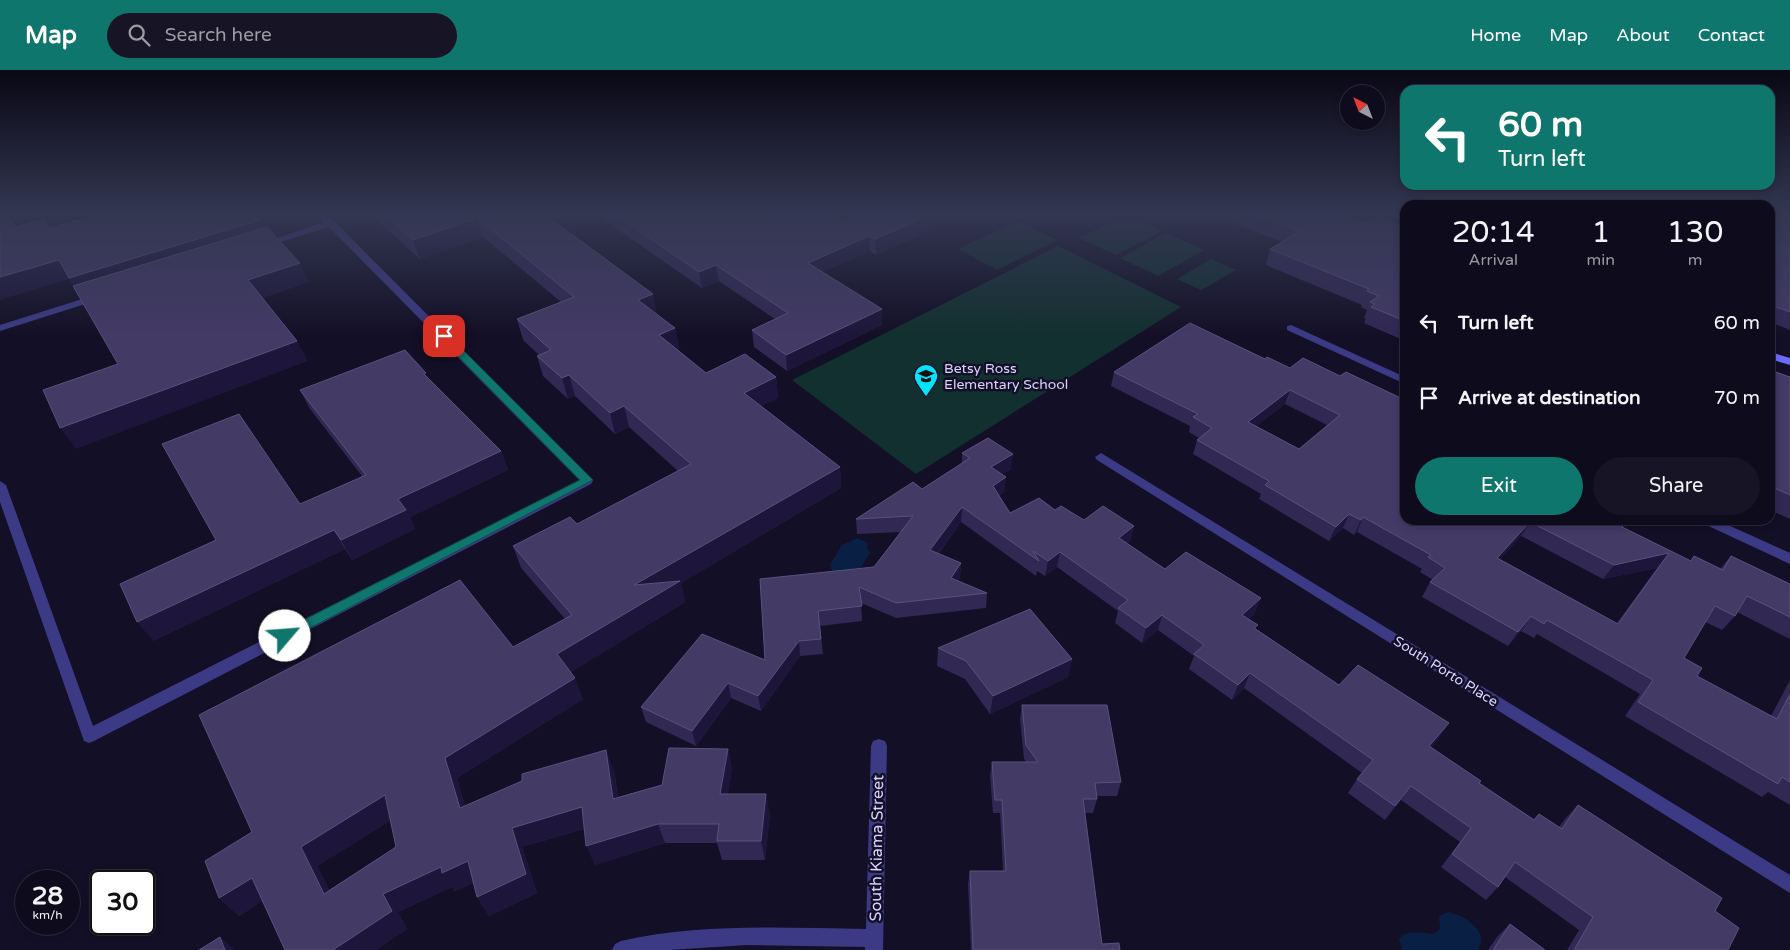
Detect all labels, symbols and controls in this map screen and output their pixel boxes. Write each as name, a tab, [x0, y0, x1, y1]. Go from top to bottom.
search box	[107, 13, 457, 58]
text: Map	[25, 21, 77, 50]
icon: search	[125, 21, 153, 49]
text: Search here	[165, 24, 272, 46]
text: Home	[1470, 24, 1521, 46]
text: Map	[1549, 24, 1588, 46]
text: About	[1616, 24, 1670, 46]
text: Contact	[1698, 24, 1765, 46]
north arrow	[1340, 85, 1385, 130]
map controls	[1340, 85, 1385, 130]
text: 60 m	[1498, 104, 1583, 146]
icon: left	[1415, 105, 1480, 170]
text: Turn left	[1498, 146, 1586, 172]
text: 20:14	[1452, 214, 1535, 251]
text: 1	[1591, 214, 1610, 251]
text: 130	[1667, 214, 1723, 251]
text: Arrival	[1469, 250, 1518, 270]
text: min	[1587, 250, 1615, 270]
text: m	[1688, 250, 1702, 270]
icon: left	[1415, 309, 1443, 337]
text: Turn left	[1458, 312, 1534, 334]
text: 60 m	[1714, 312, 1760, 334]
pin	[423, 315, 465, 357]
icon: arrive	[430, 322, 458, 350]
place label: Betsy Ross Elementary School	[944, 360, 1068, 393]
school or university icon: Betsy Ross Elementary School	[913, 363, 939, 397]
icon: arrive	[1415, 384, 1443, 412]
text: Arrive at destination	[1458, 387, 1641, 409]
text: 70 m	[1714, 387, 1760, 409]
button: Exit	[1415, 457, 1583, 515]
button: Share	[1593, 457, 1760, 515]
position arrow	[258, 609, 310, 661]
street label: South Porto Place	[1390, 633, 1501, 710]
street label: South Kiama Street	[866, 775, 888, 921]
speed limit sign: 30	[90, 870, 155, 935]
text: 28	[32, 881, 63, 911]
text: km/h	[32, 908, 63, 922]

